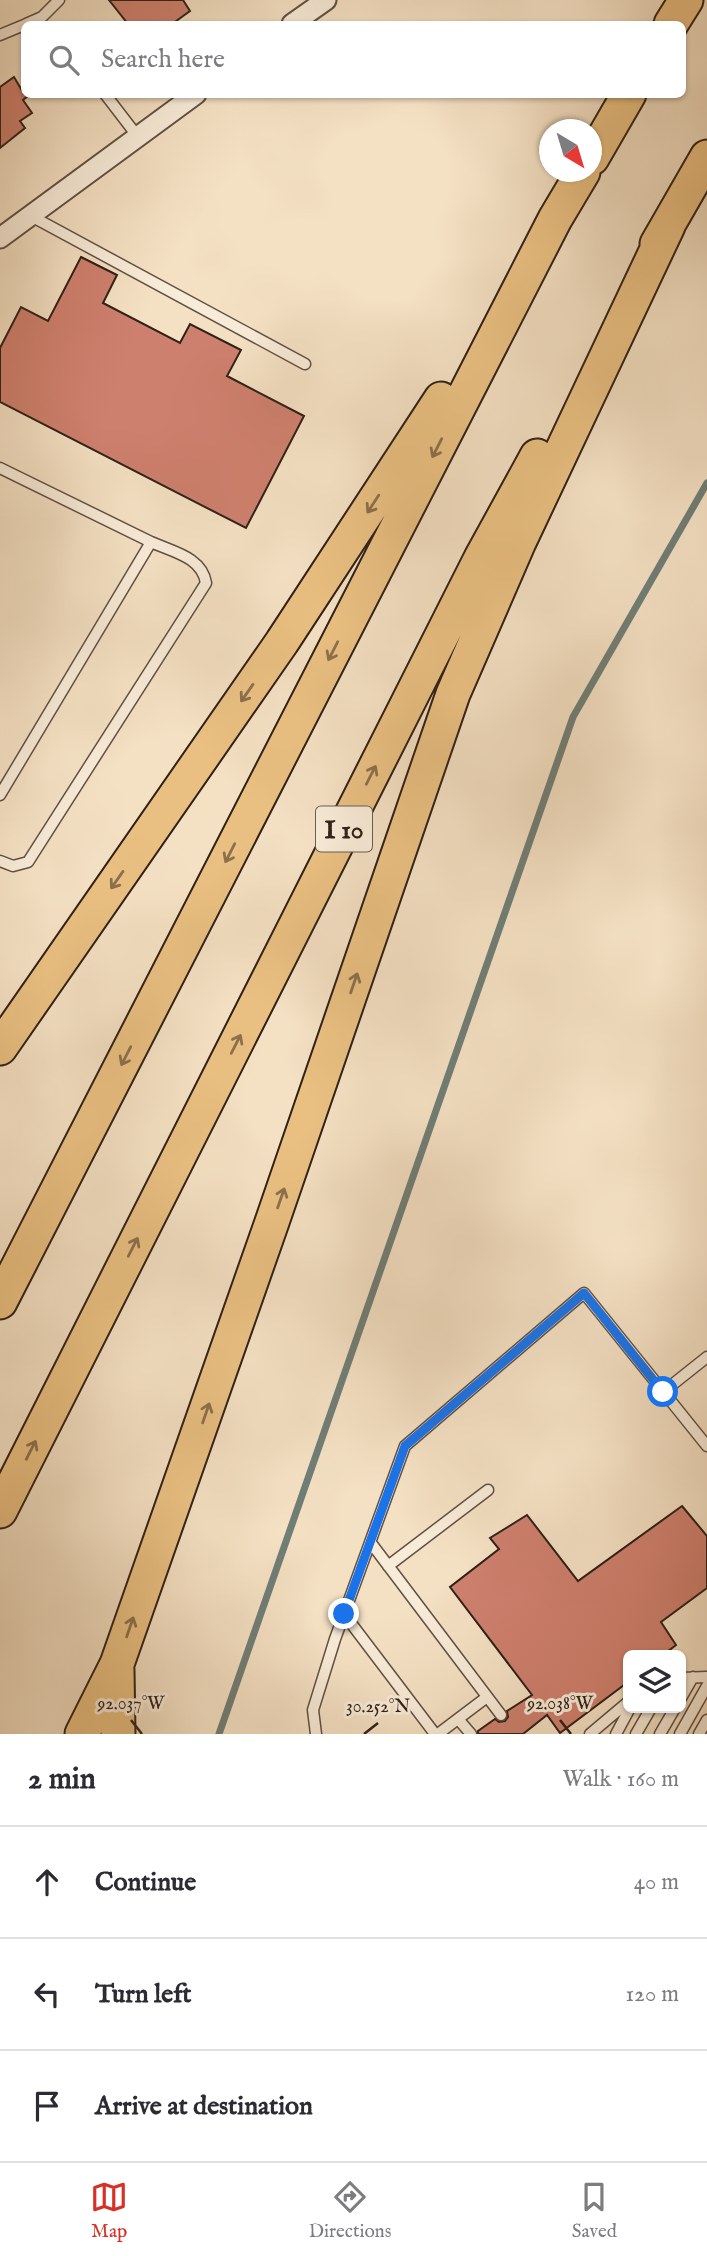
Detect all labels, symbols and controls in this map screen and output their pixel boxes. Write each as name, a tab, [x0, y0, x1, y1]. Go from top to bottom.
search box	[21, 21, 686, 98]
icon: search	[45, 41, 83, 79]
text: Search here	[101, 43, 225, 76]
north arrow	[539, 119, 602, 182]
one-way arrow	[430, 438, 444, 458]
one-way arrow	[366, 494, 380, 513]
one-way arrow	[326, 640, 340, 661]
one-way arrow	[240, 683, 254, 702]
one-way arrow	[365, 765, 379, 786]
road number: I 10	[316, 806, 372, 852]
one-way arrow	[222, 842, 236, 863]
one-way arrow	[110, 870, 124, 889]
one-way arrow	[349, 972, 361, 994]
one-way arrow	[229, 1034, 243, 1055]
one-way arrow	[118, 1045, 132, 1066]
one-way arrow	[276, 1188, 288, 1210]
one-way arrow	[127, 1237, 141, 1258]
route start	[647, 1376, 678, 1407]
one-way arrow	[200, 1402, 213, 1424]
one-way arrow	[24, 1440, 38, 1461]
route end	[328, 1598, 359, 1629]
one-way arrow	[125, 1617, 137, 1639]
map controls	[623, 1650, 686, 1713]
button: layers	[623, 1650, 686, 1713]
text: 92.037°W	[96, 1693, 165, 1716]
text: 92.038°W	[526, 1693, 594, 1716]
text: 30.252°N	[346, 1696, 410, 1719]
text: 2 min	[28, 1761, 96, 1799]
text: Walk · 160 m	[562, 1765, 679, 1794]
icon: ahead	[28, 1863, 66, 1901]
text: Continue	[95, 1866, 196, 1899]
text: 40 m	[634, 1868, 679, 1897]
icon: left	[28, 1975, 66, 2013]
text: Turn left	[95, 1978, 192, 2011]
text: 120 m	[626, 1980, 679, 2009]
icon: arrive	[28, 2087, 66, 2125]
text: Arrive at destination	[95, 2090, 313, 2123]
tab: Map	[90, 2178, 128, 2244]
tab: Directions	[309, 2178, 391, 2244]
tab: Saved	[572, 2178, 617, 2244]

